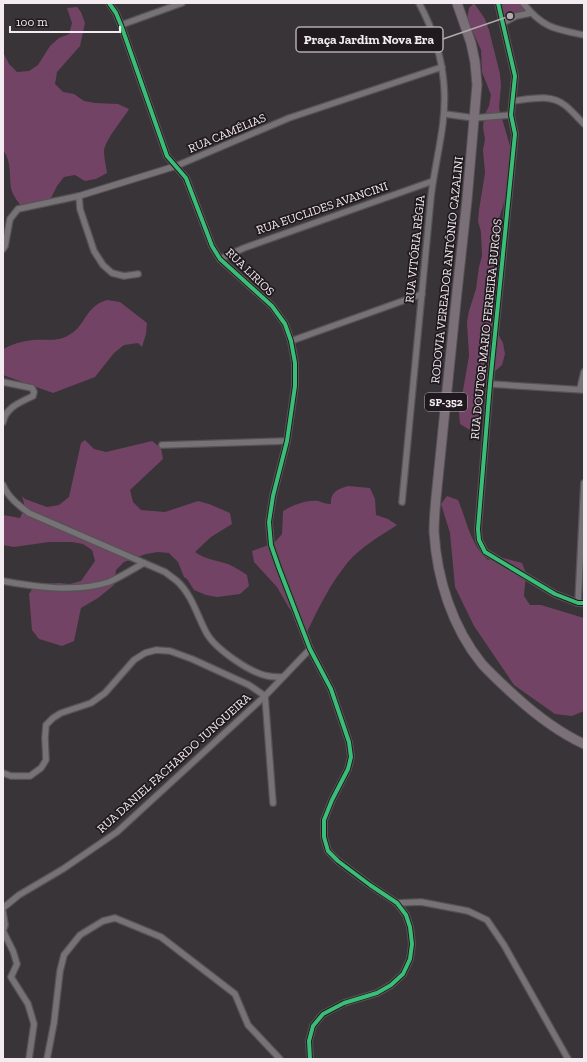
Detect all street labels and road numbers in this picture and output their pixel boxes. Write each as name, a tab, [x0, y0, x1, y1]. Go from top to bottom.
street label: RUA CAMÉLIAS	[186, 109, 268, 156]
street label: RODOVIA VEREADOR ANTÔNIO CAZALINI	[428, 156, 466, 384]
street label: RUA EUCLIDES AVANCINI	[254, 179, 390, 237]
street label: RUA VITÓRIA RÉGIA	[401, 194, 428, 304]
street label: RUA DOUTOR MARIO FERREIRA BURGOS	[467, 218, 505, 440]
street label: RUA LIRIOS	[223, 245, 277, 299]
road number: SP-352	[425, 393, 467, 411]
street label: RUA DANIEL FACHARDO JUNQUEIRA	[94, 690, 254, 836]

